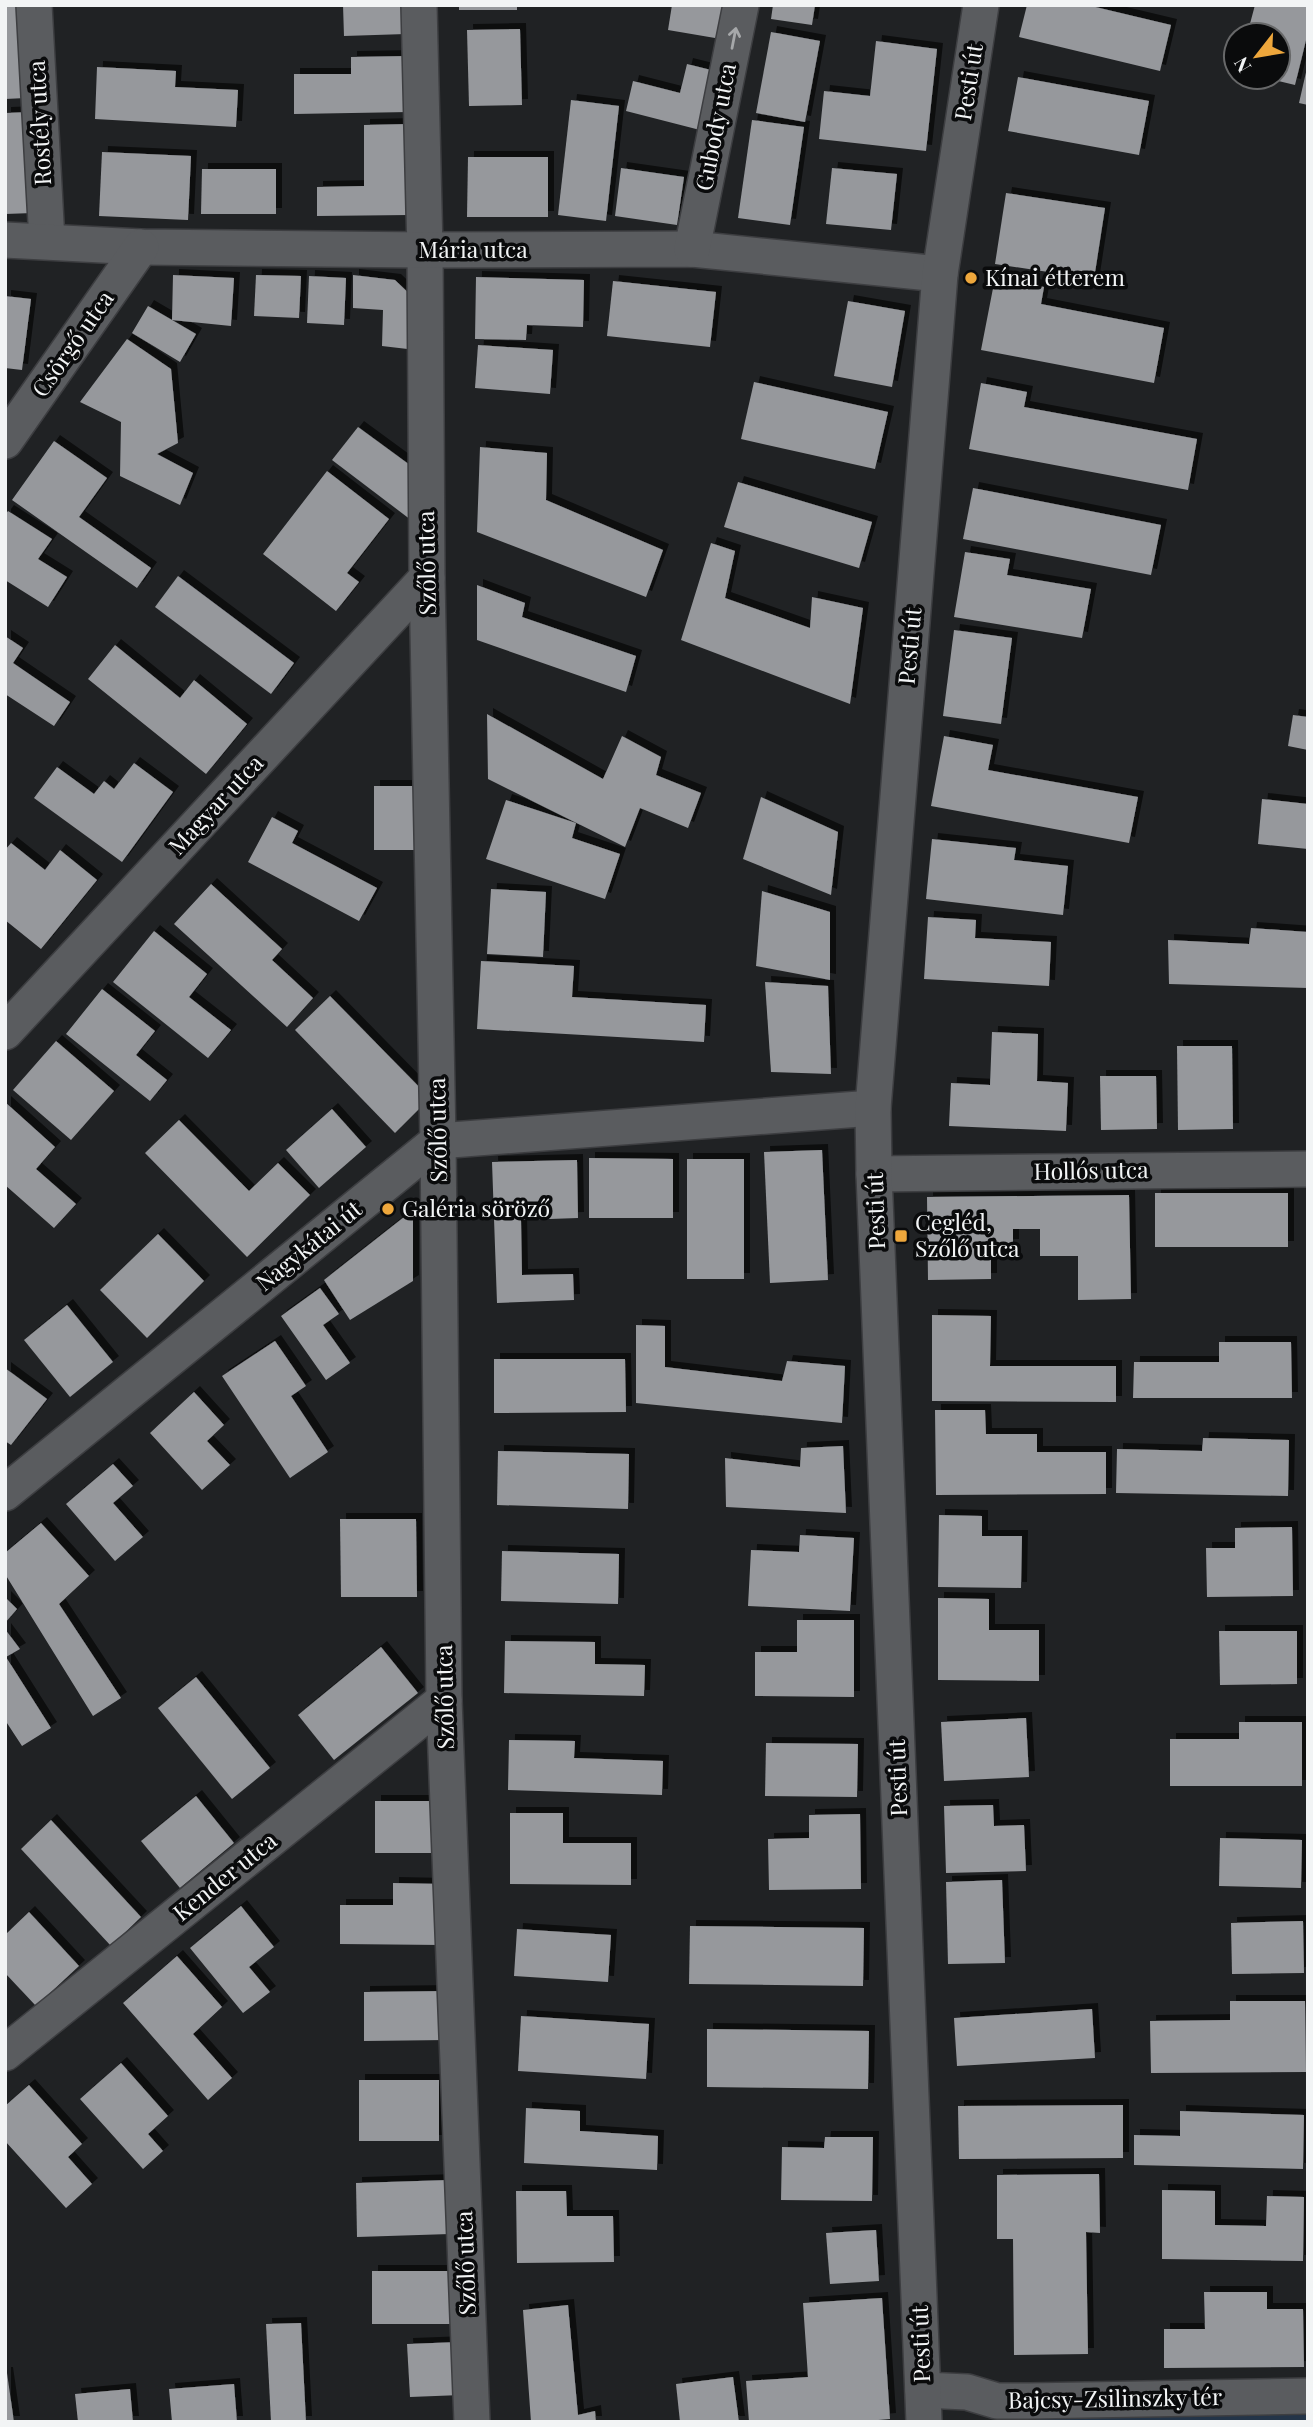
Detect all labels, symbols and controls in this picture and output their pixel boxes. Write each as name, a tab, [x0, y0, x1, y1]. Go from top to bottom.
north arrow	[1222, 21, 1292, 91]
one-way arrow	[728, 27, 741, 50]
street label: Pesti út	[946, 40, 989, 122]
text: N	[1227, 52, 1256, 78]
street label: Rostély utca	[20, 59, 57, 186]
street label: Gubody utca	[687, 60, 742, 193]
street label: Mária utca	[418, 233, 528, 264]
place label: Kínai étterem	[985, 261, 1126, 292]
marker: Kínai étterem	[963, 270, 979, 286]
street label: Csörgő utca	[24, 283, 120, 403]
street label: Szőlő utca	[409, 510, 442, 616]
street label: Pesti út	[890, 605, 927, 686]
street label: Magyar utca	[161, 747, 270, 861]
street label: Szőlő utca	[420, 1077, 453, 1183]
street label: Hollós utca	[1033, 1153, 1149, 1186]
street label: Pesti út	[858, 1171, 891, 1250]
street label: Nagykátai út	[249, 1192, 368, 1297]
place label: Galéria söröző	[402, 1192, 550, 1223]
marker: Galéria söröző	[380, 1201, 396, 1217]
place label: Cegléd, Szőlő utca	[915, 1206, 1020, 1263]
marker: Cegléd, Szőlő utca	[893, 1228, 909, 1244]
street label: Szőlő utca	[427, 1644, 460, 1750]
street label: Pesti út	[880, 1738, 913, 1817]
street label: Kender utca	[166, 1824, 283, 1927]
street label: Szőlő utca	[447, 2210, 482, 2316]
street label: Pesti út	[903, 2304, 936, 2383]
street label: Bajcsy-Zsilinszky tér	[1008, 2380, 1222, 2415]

